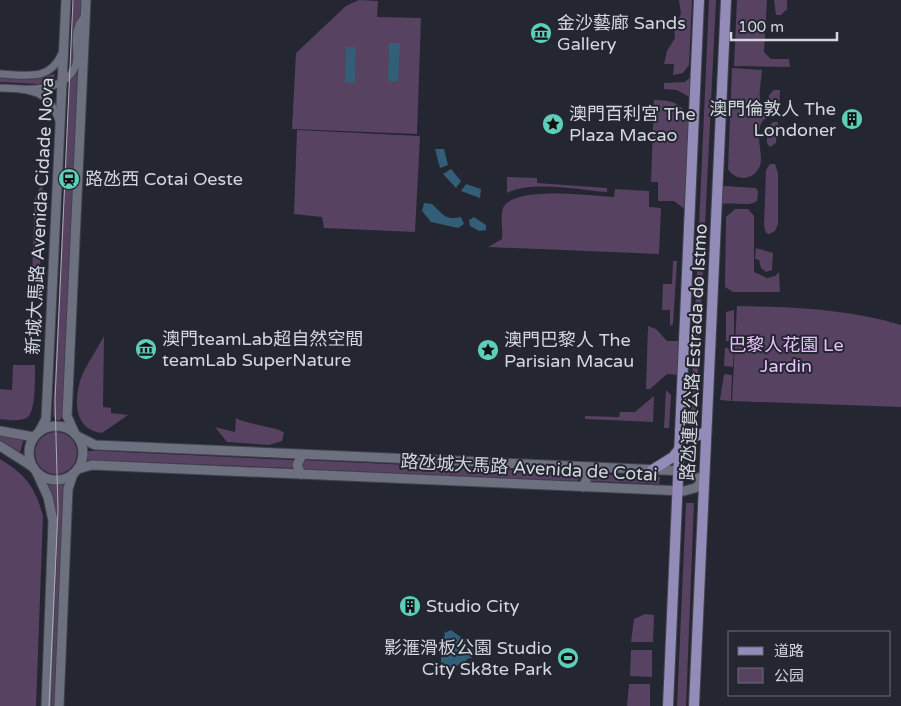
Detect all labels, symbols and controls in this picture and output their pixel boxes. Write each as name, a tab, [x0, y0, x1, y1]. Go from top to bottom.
scale bar	[731, 10, 837, 42]
place label: 金沙藝廊 Sands Gallery	[557, 12, 686, 55]
text: 100 m	[738, 18, 784, 36]
museum icon: 金沙藝廊 Sands Gallery	[529, 21, 553, 45]
street label: 新城大馬路 Avenida Cidade Nova	[22, 77, 58, 355]
place label: 澳門倫敦人 The Londoner	[709, 98, 836, 141]
place label: 澳門百利宮 The Plaza Macao	[569, 103, 696, 146]
building icon: 澳門倫敦人 The Londoner	[840, 107, 864, 131]
place icon: 澳門百利宮 The Plaza Macao	[541, 112, 565, 136]
station icon: 路氹西 Cotai Oeste	[57, 167, 81, 191]
place label: 路氹西 Cotai Oeste	[85, 168, 243, 190]
street label: 路氹連貫公路 Estrada do Istmo	[676, 223, 712, 481]
place label: 澳門teamLab超自然空間 teamLab SuperNature	[162, 328, 363, 371]
place label: 澳門巴黎人 The Parisian Macau	[504, 329, 634, 372]
park label: 巴黎人花園 Le Jardin	[728, 334, 844, 377]
museum icon: 澳門teamLab超自然空間 teamLab SuperNature	[134, 337, 158, 361]
place icon: 澳門巴黎人 The Parisian Macau	[476, 338, 500, 362]
street label: 路氹城大馬路 Avenida de Cotai	[400, 450, 658, 486]
building icon: Studio City	[398, 594, 422, 618]
place label: Studio City	[426, 595, 520, 617]
legend	[728, 631, 891, 696]
place label: 影滙滑板公園 Studio City Sk8te Park	[384, 637, 552, 680]
text: 道路	[774, 642, 804, 660]
sports icon: 影滙滑板公園 Studio City Sk8te Park	[556, 646, 580, 670]
text: 公园	[774, 667, 804, 685]

